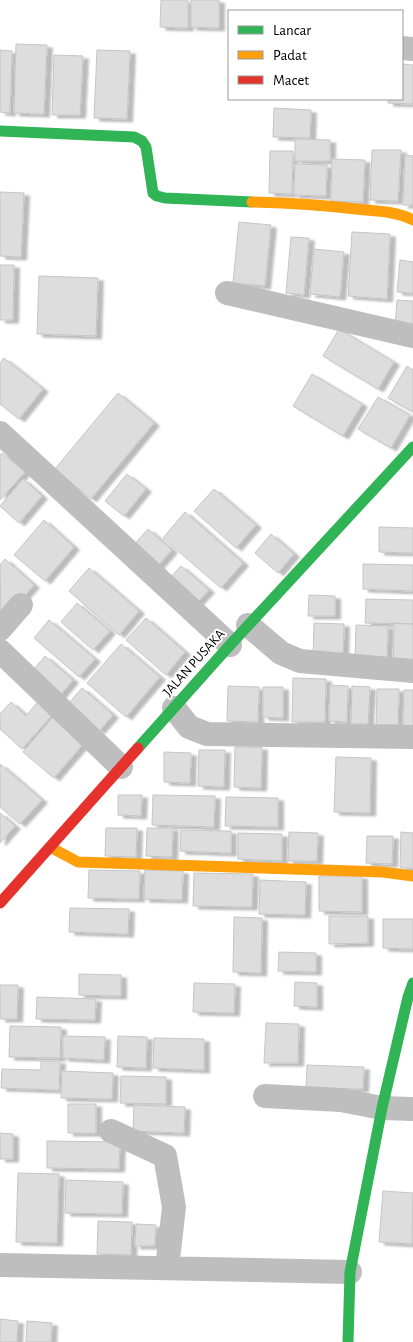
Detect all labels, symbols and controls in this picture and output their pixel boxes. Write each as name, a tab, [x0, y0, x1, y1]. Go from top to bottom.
legend	[228, 10, 403, 100]
text: Lancar	[273, 23, 311, 38]
text: Padat	[273, 48, 307, 63]
text: Macet	[273, 73, 309, 88]
street label: JALAN PUSAKA	[160, 627, 228, 699]

